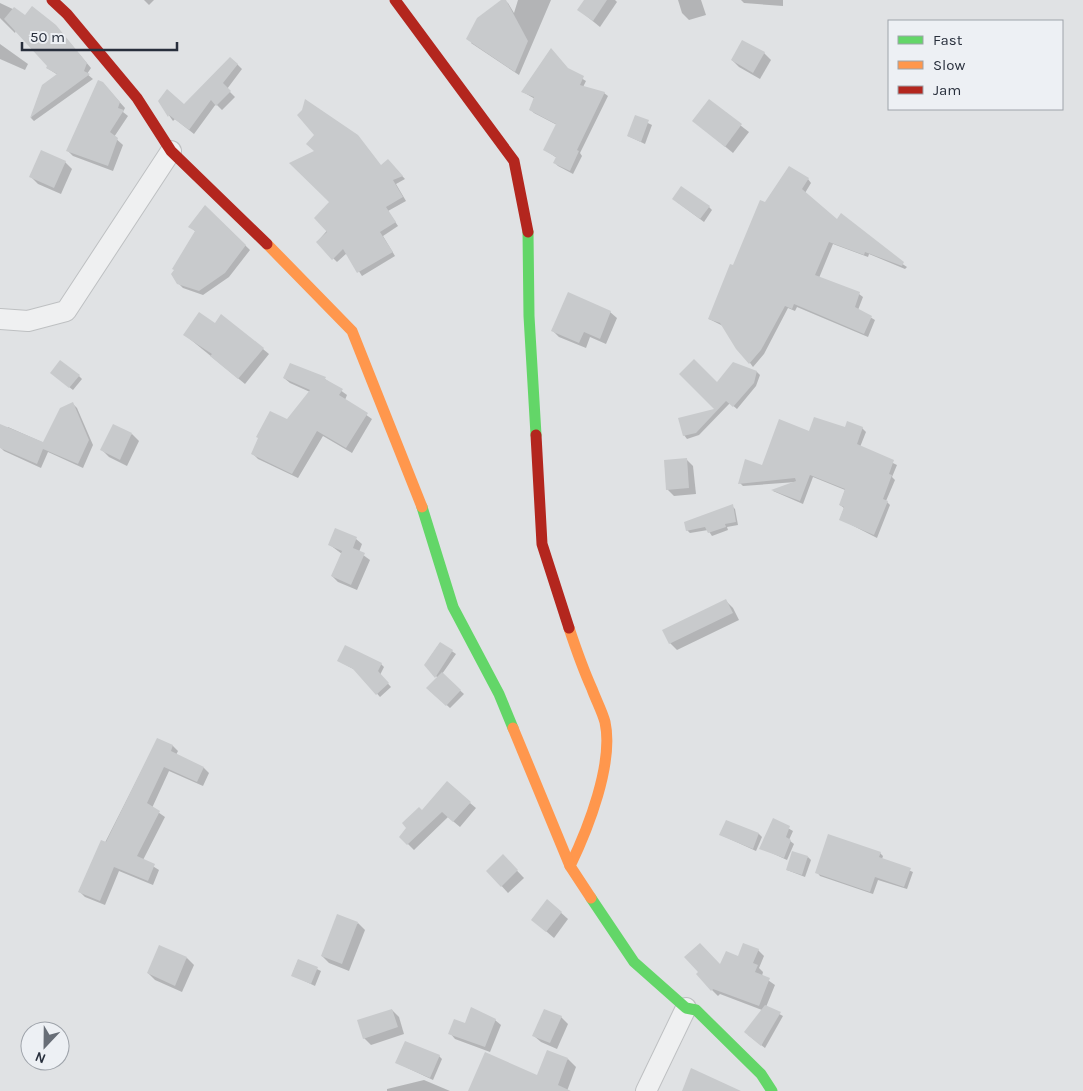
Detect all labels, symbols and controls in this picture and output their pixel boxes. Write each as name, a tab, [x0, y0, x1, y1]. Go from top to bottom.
scale bar	[22, 20, 178, 52]
legend	[888, 20, 1063, 110]
text: 50 m	[30, 28, 65, 46]
text: Fast	[933, 31, 963, 49]
text: Slow	[933, 56, 965, 74]
text: Jam	[933, 81, 961, 99]
north arrow	[20, 1021, 70, 1071]
text: N	[32, 1048, 48, 1067]

